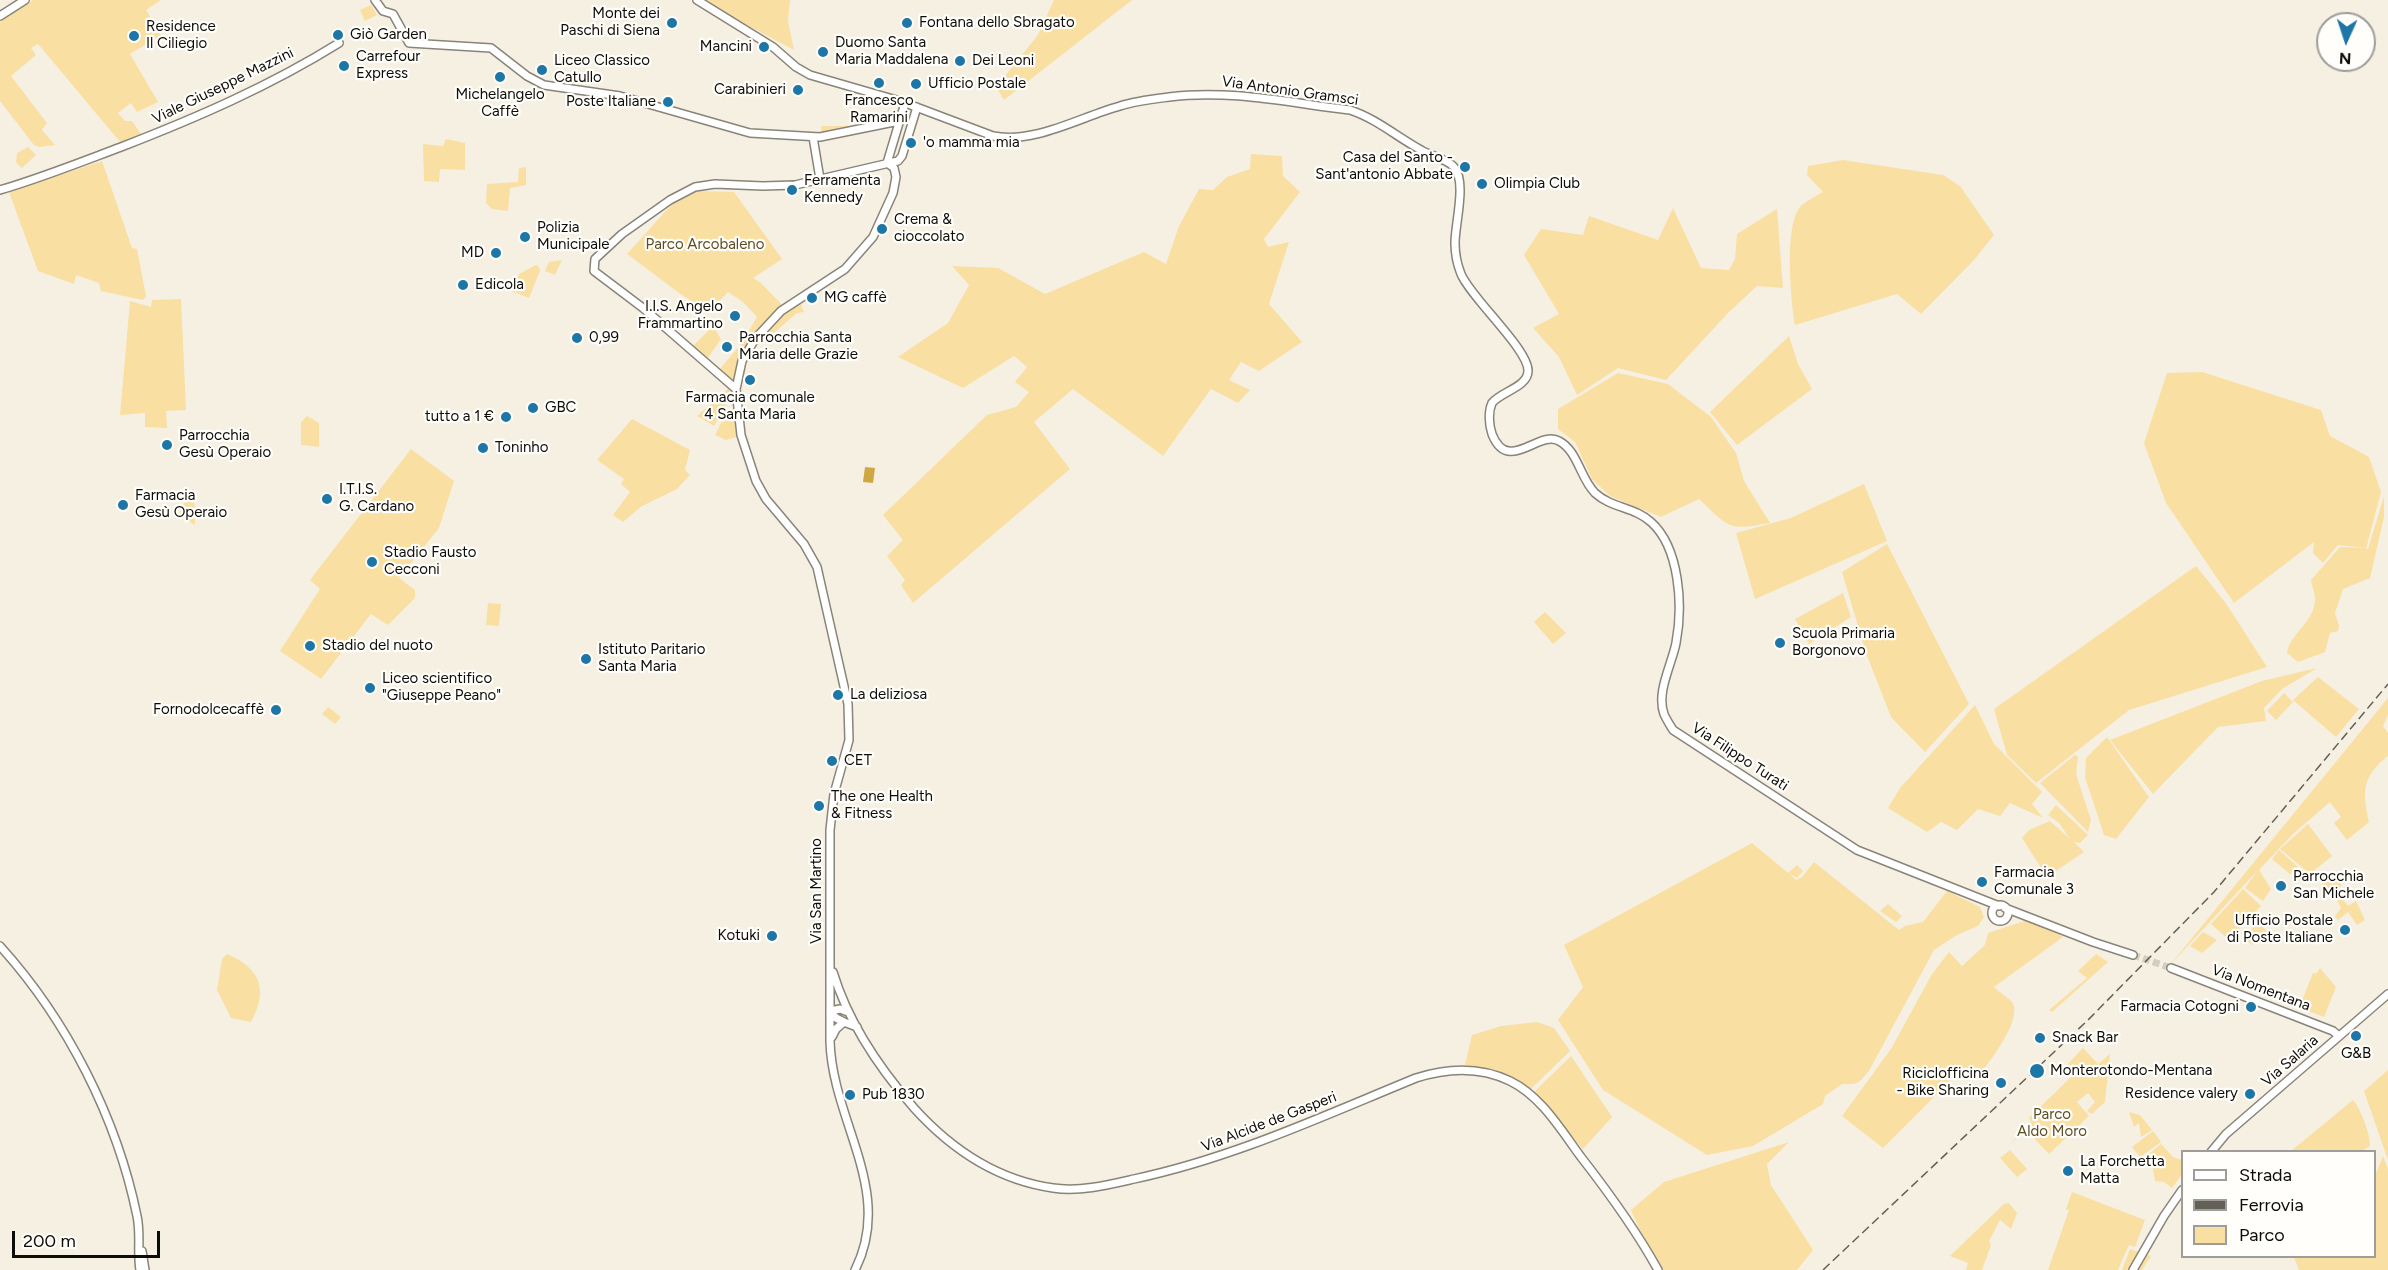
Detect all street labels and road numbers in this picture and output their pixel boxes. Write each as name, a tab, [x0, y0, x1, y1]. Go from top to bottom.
street label: Viale Giuseppe Mazzini	[149, 44, 297, 128]
street label: Via Antonio Gramsci	[1221, 72, 1359, 110]
street label: Via Filippo Turati	[1688, 719, 1792, 795]
street label: Via San Martino	[808, 838, 826, 944]
street label: Via Nomentana	[2209, 961, 2313, 1015]
street label: Via Salaria	[2258, 1031, 2322, 1091]
street label: Via Alcide de Gasperi	[1199, 1088, 1339, 1156]

